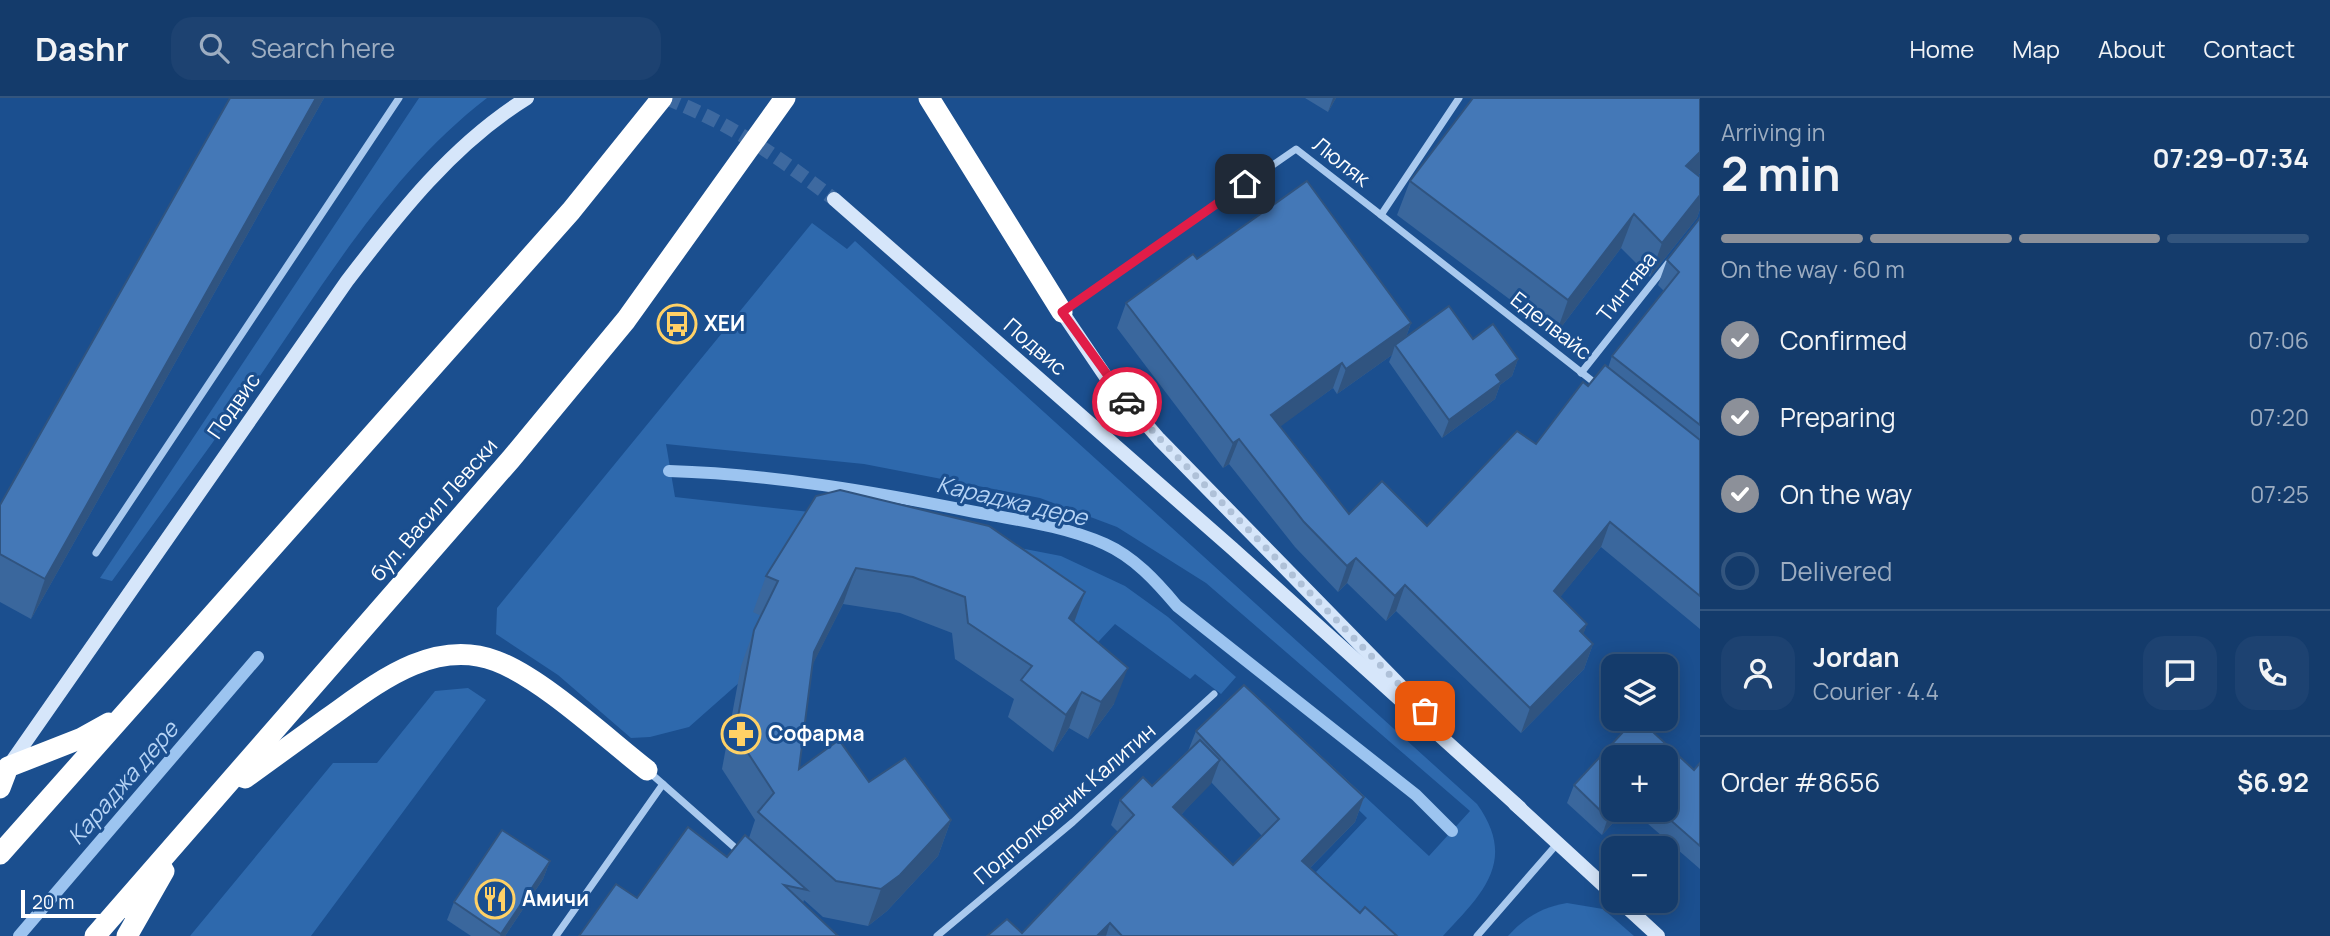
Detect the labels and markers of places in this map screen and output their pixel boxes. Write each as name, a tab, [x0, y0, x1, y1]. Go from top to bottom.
pin	[1215, 154, 1275, 214]
bus stop icon: ХЕИ	[656, 303, 698, 345]
place label: ХЕИ	[704, 309, 745, 337]
pin	[1395, 681, 1455, 741]
pharmacy icon: Софарма	[720, 713, 762, 755]
place label: Софарма	[768, 719, 865, 747]
restaurant icon: Амичи	[474, 878, 516, 920]
place label: Амичи	[522, 884, 589, 912]

